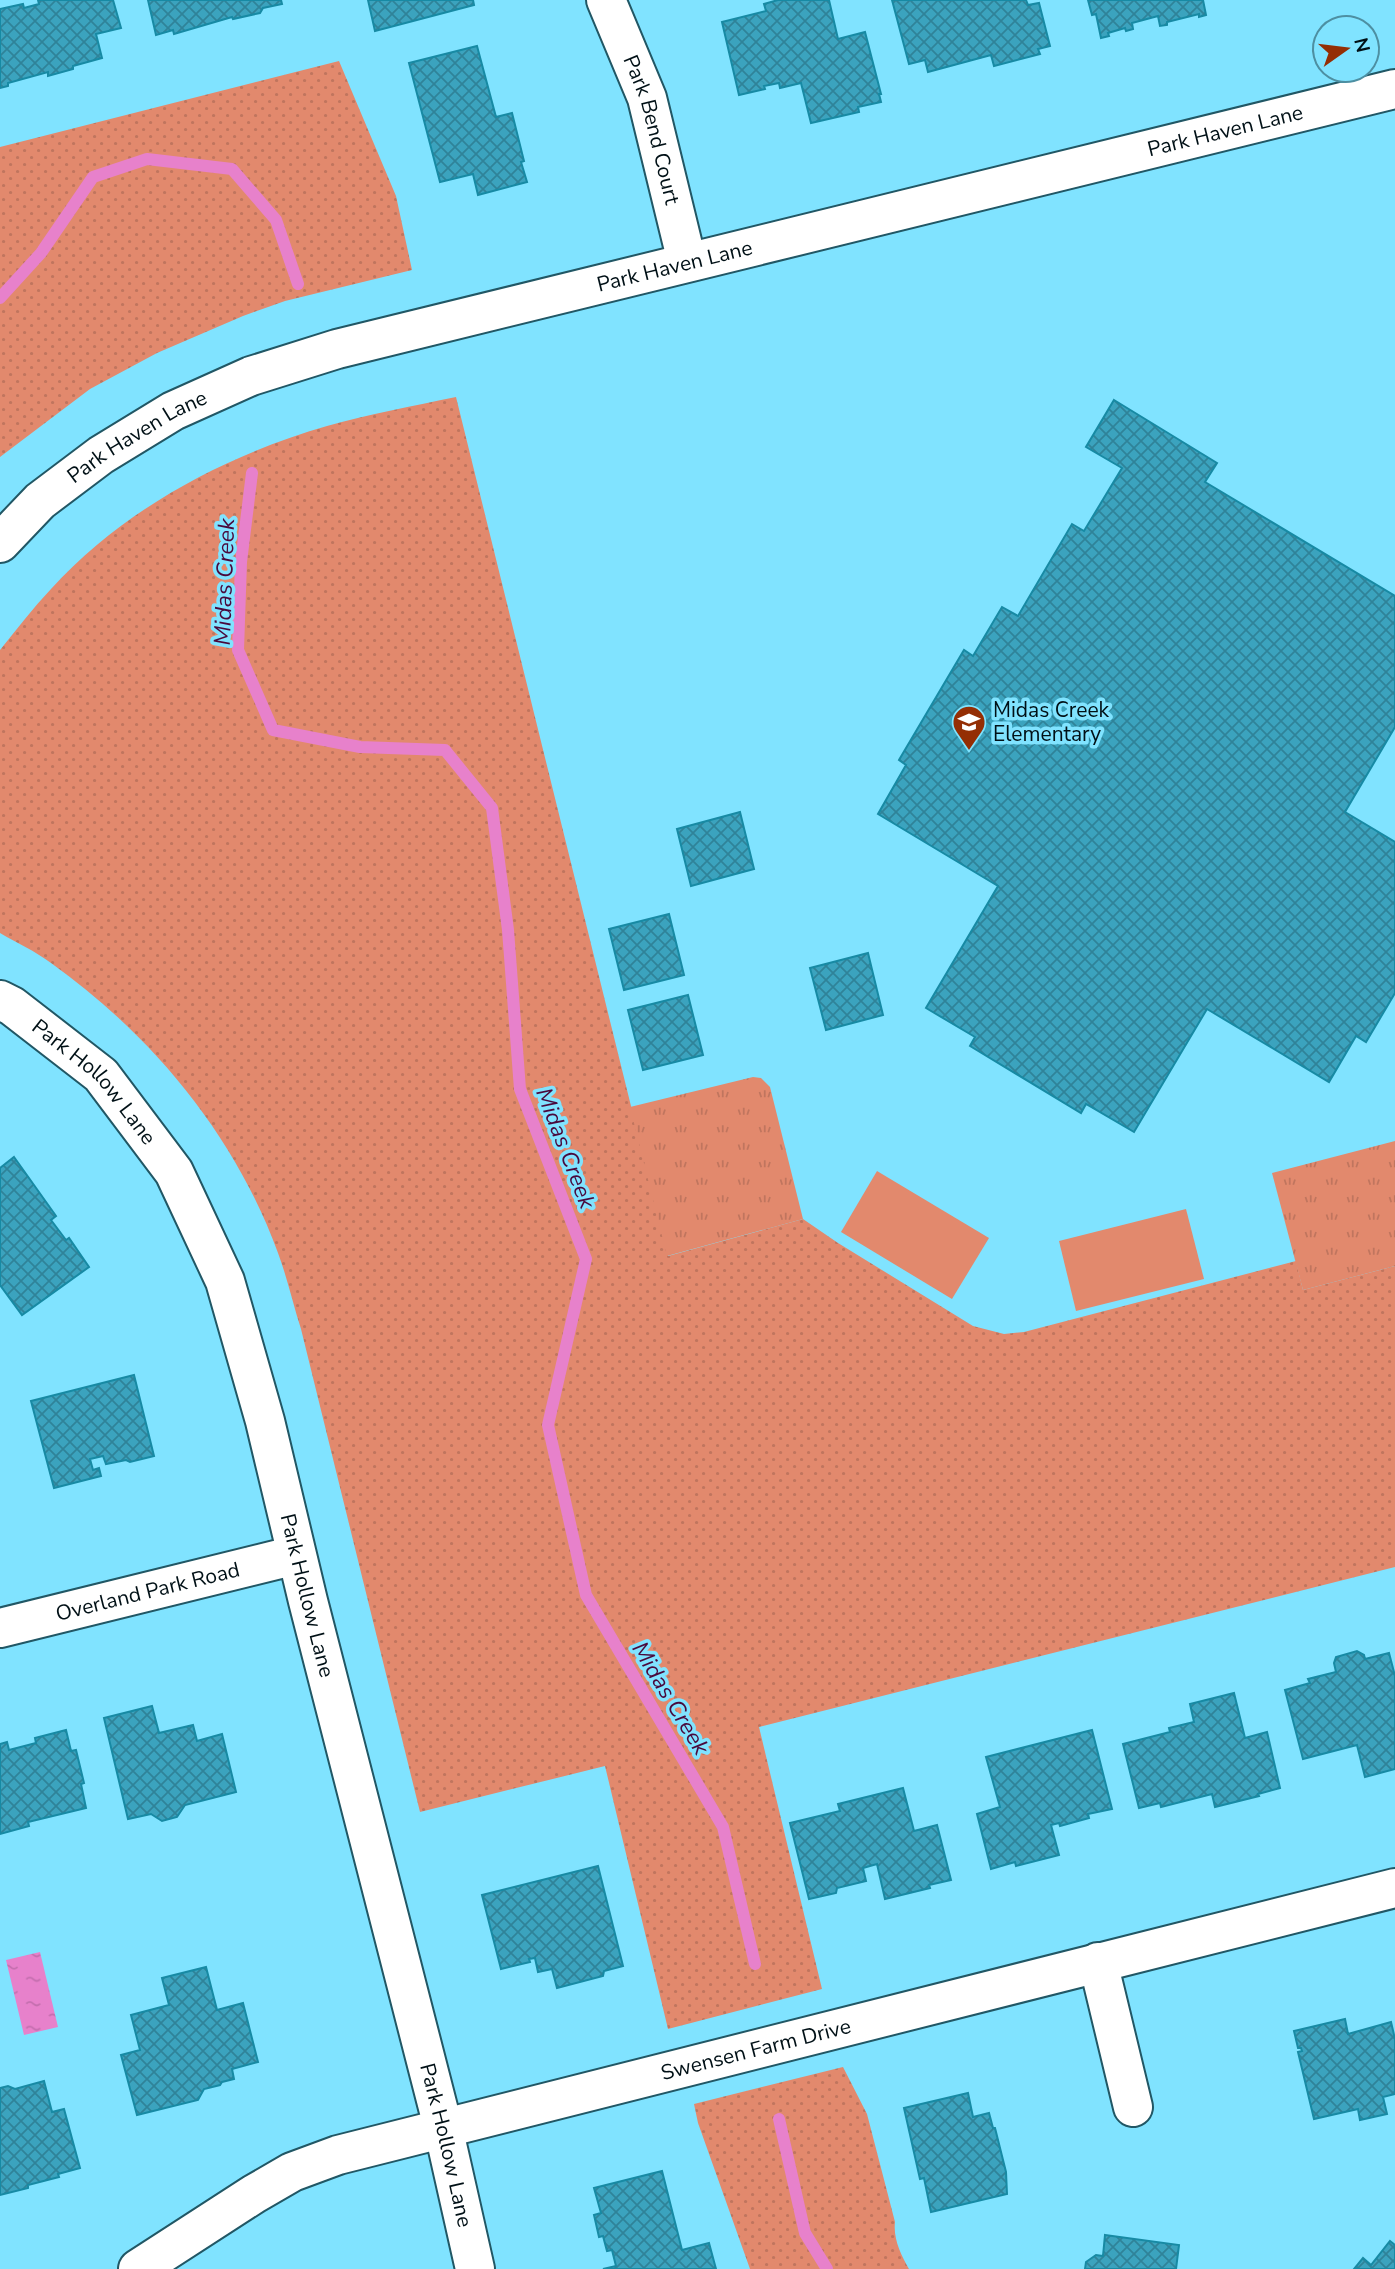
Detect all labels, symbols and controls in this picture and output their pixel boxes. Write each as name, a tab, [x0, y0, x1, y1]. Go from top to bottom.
north arrow	[1311, 14, 1381, 84]
text: N	[1347, 35, 1376, 55]
street label: Park Bend Court	[616, 51, 687, 208]
street label: Park Haven Lane	[1144, 98, 1306, 163]
street label: Park Haven Lane	[594, 233, 755, 299]
street label: Park Haven Lane	[61, 384, 211, 490]
water label: Midas Creek	[207, 517, 242, 646]
place label: Midas Creek Elementary	[993, 696, 1110, 748]
school or university icon: Midas Creek Elementary	[950, 703, 988, 752]
street label: Park Hollow Lane	[26, 1013, 163, 1150]
water label: Midas Creek	[528, 1083, 603, 1214]
street label: Park Hollow Lane	[274, 1511, 341, 1680]
street label: Overland Park Road	[53, 1555, 243, 1628]
water label: Midas Creek	[625, 1636, 717, 1761]
street label: Swensen Farm Drive	[658, 2012, 854, 2087]
street label: Park Hollow Lane	[413, 2060, 479, 2230]

